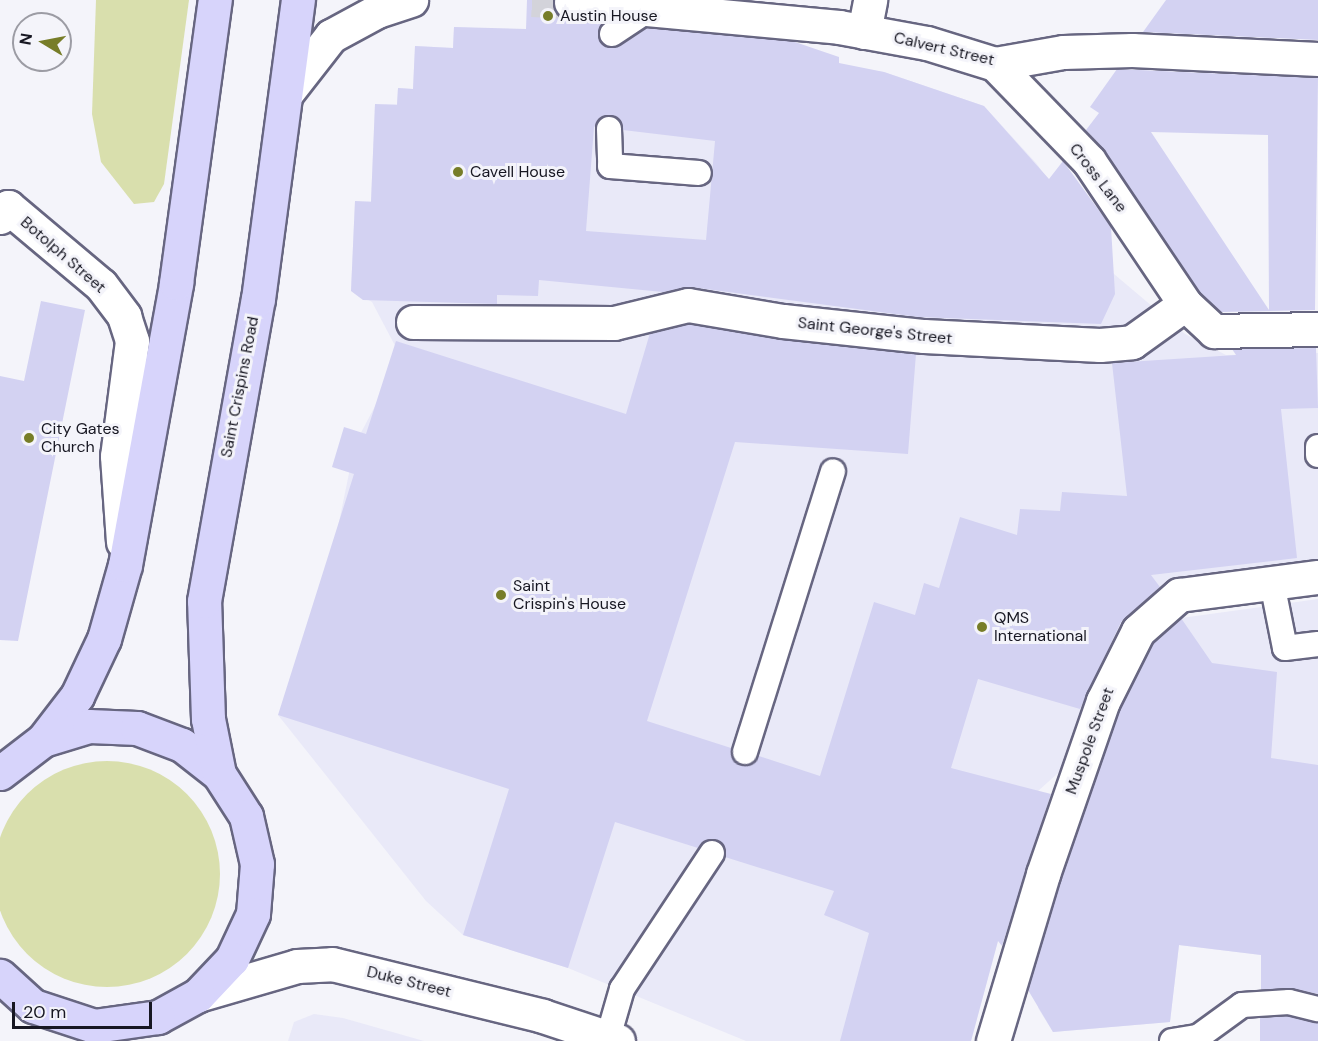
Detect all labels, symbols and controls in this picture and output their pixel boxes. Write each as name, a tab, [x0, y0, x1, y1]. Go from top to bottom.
place label: Austin House	[560, 6, 658, 26]
marker: Austin House	[541, 9, 555, 23]
north arrow	[12, 12, 72, 72]
street label: Calvert Street	[892, 28, 996, 70]
text: N	[14, 32, 37, 47]
street label: Cross Lane	[1065, 140, 1131, 216]
place label: Cavell House	[470, 162, 565, 182]
marker: Cavell House	[451, 165, 465, 179]
street label: Botolph Street	[16, 213, 110, 297]
street label: Saint George's Street	[797, 313, 953, 349]
street label: Saint Crispins Road	[217, 315, 263, 459]
place label: City Gates Church	[41, 419, 120, 457]
marker: City Gates Church	[22, 431, 36, 445]
place label: Saint Crispin's House	[513, 576, 626, 614]
marker: Saint Crispin's House	[494, 588, 508, 602]
place label: QMS International	[994, 608, 1087, 646]
marker: QMS International	[975, 620, 989, 634]
street label: Muspole Street	[1062, 685, 1118, 797]
street label: Duke Street	[365, 962, 453, 1002]
scale bar	[15, 990, 154, 1028]
text: 20 m	[23, 1000, 66, 1024]

